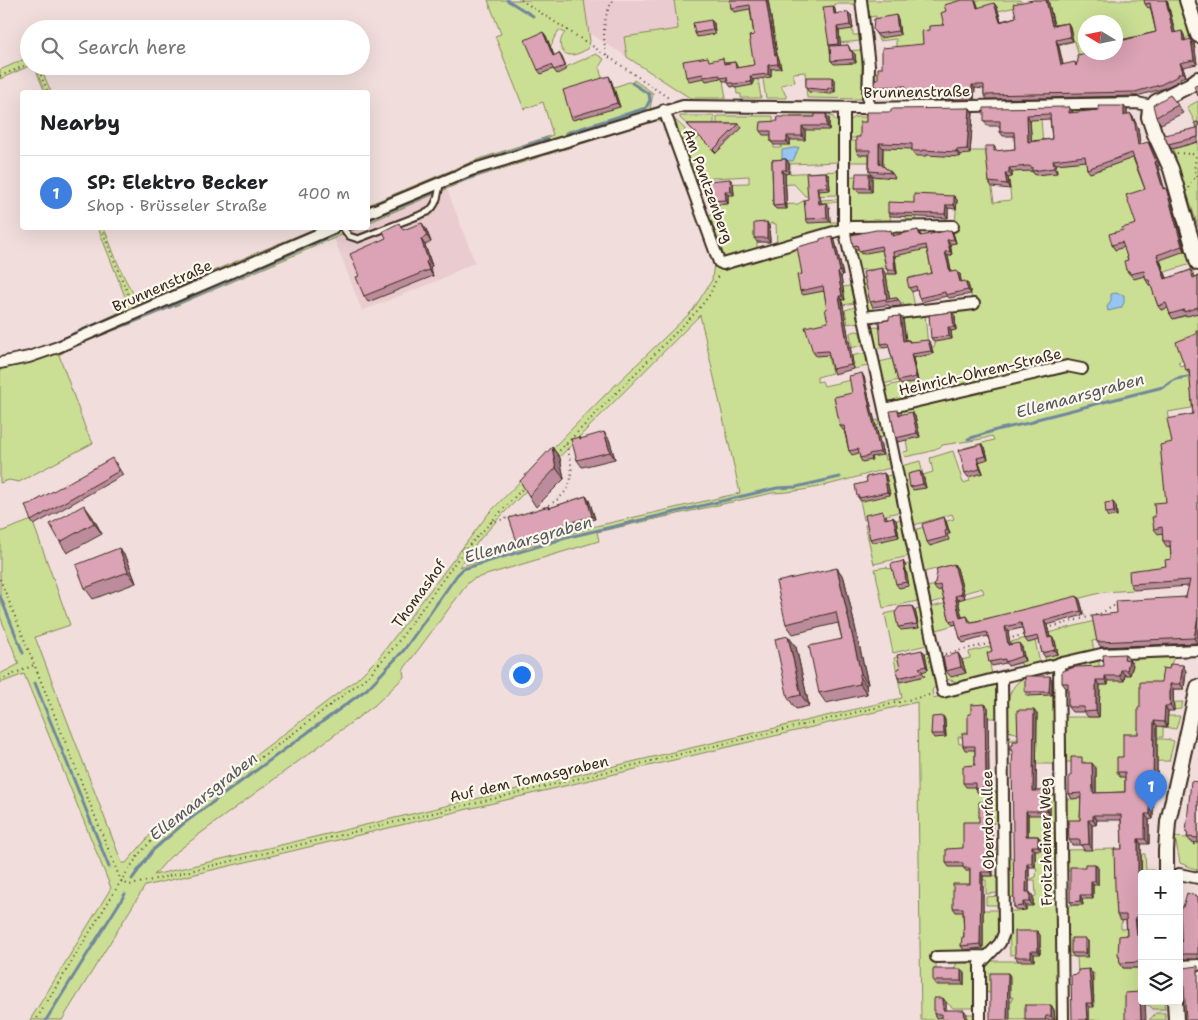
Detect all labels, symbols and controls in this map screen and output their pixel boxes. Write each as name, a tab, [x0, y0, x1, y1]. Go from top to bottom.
north arrow	[1078, 15, 1123, 60]
search box	[20, 20, 370, 75]
icon: search	[38, 34, 66, 62]
text: Search here	[78, 35, 187, 60]
street label: Brunnenstraße	[863, 81, 971, 103]
text: Nearby	[40, 109, 120, 137]
street label: Am Pantzenberg	[678, 126, 738, 246]
text: SP: Elektro Becker	[87, 170, 268, 195]
text: 1	[52, 183, 60, 204]
text: 400 m	[297, 183, 350, 204]
text: Shop · Brüsseler Straße	[87, 195, 267, 216]
street label: Brunnenstraße	[109, 255, 215, 317]
street label: Heinrich-Ohrem-Straße	[897, 344, 1063, 400]
water label: Ellemaarsgraben	[1014, 368, 1147, 423]
water label: Ellemaarsgraben	[462, 511, 594, 568]
street label: Thomashof	[387, 555, 451, 632]
your location	[509, 662, 535, 688]
water label: Ellemaarsgraben	[145, 747, 262, 845]
street label: Auf dem Tomasgraben	[448, 751, 610, 807]
street label: Oberdorfallee	[977, 770, 999, 870]
pin: 1	[1135, 770, 1167, 811]
street label: Froitzheimer Weg	[1035, 778, 1057, 906]
map controls	[1138, 870, 1183, 1005]
button: +	[1138, 870, 1183, 915]
button: −	[1138, 915, 1183, 960]
button: layers	[1138, 960, 1183, 1005]

